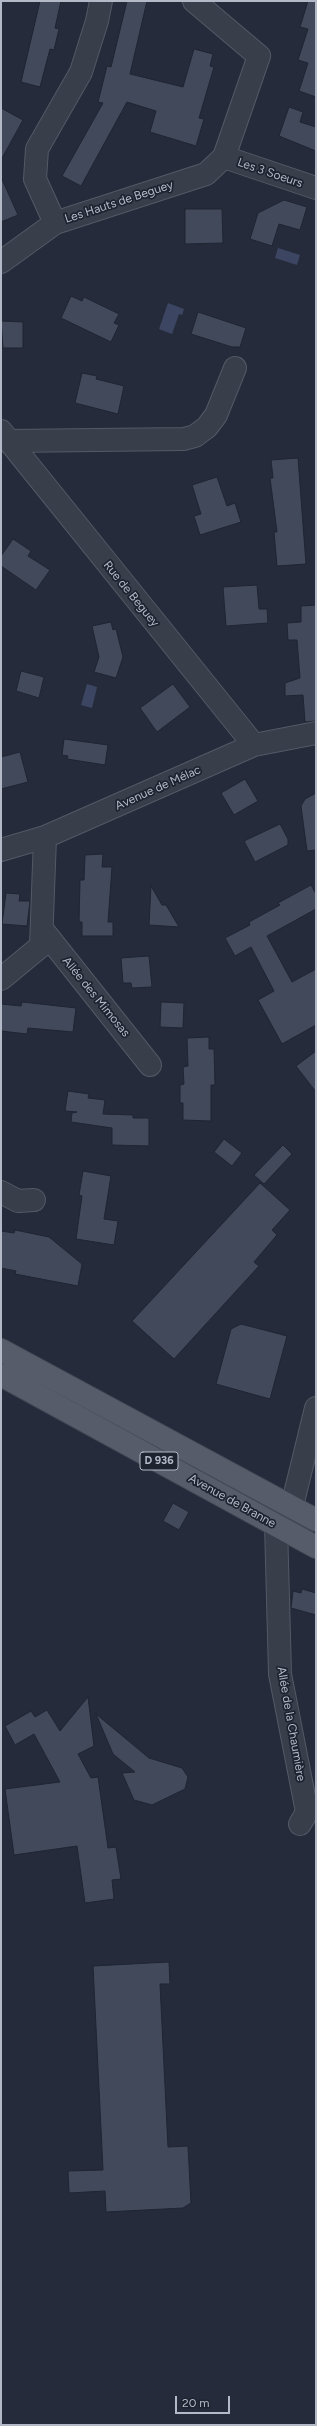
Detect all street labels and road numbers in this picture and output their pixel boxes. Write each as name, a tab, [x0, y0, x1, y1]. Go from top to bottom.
street label: Les 3 Soeurs	[235, 155, 305, 191]
street label: Les Hauts de Beguey	[63, 178, 175, 226]
street label: Rue de Beguey	[100, 558, 162, 630]
street label: Avenue de Mélac	[113, 763, 203, 813]
street label: Allée des Mimosas	[59, 954, 133, 1040]
road number: D 936	[140, 1452, 178, 1470]
street label: Avenue de Branne	[186, 1471, 278, 1531]
street label: Allée de la Chaumière	[274, 1666, 308, 1782]

